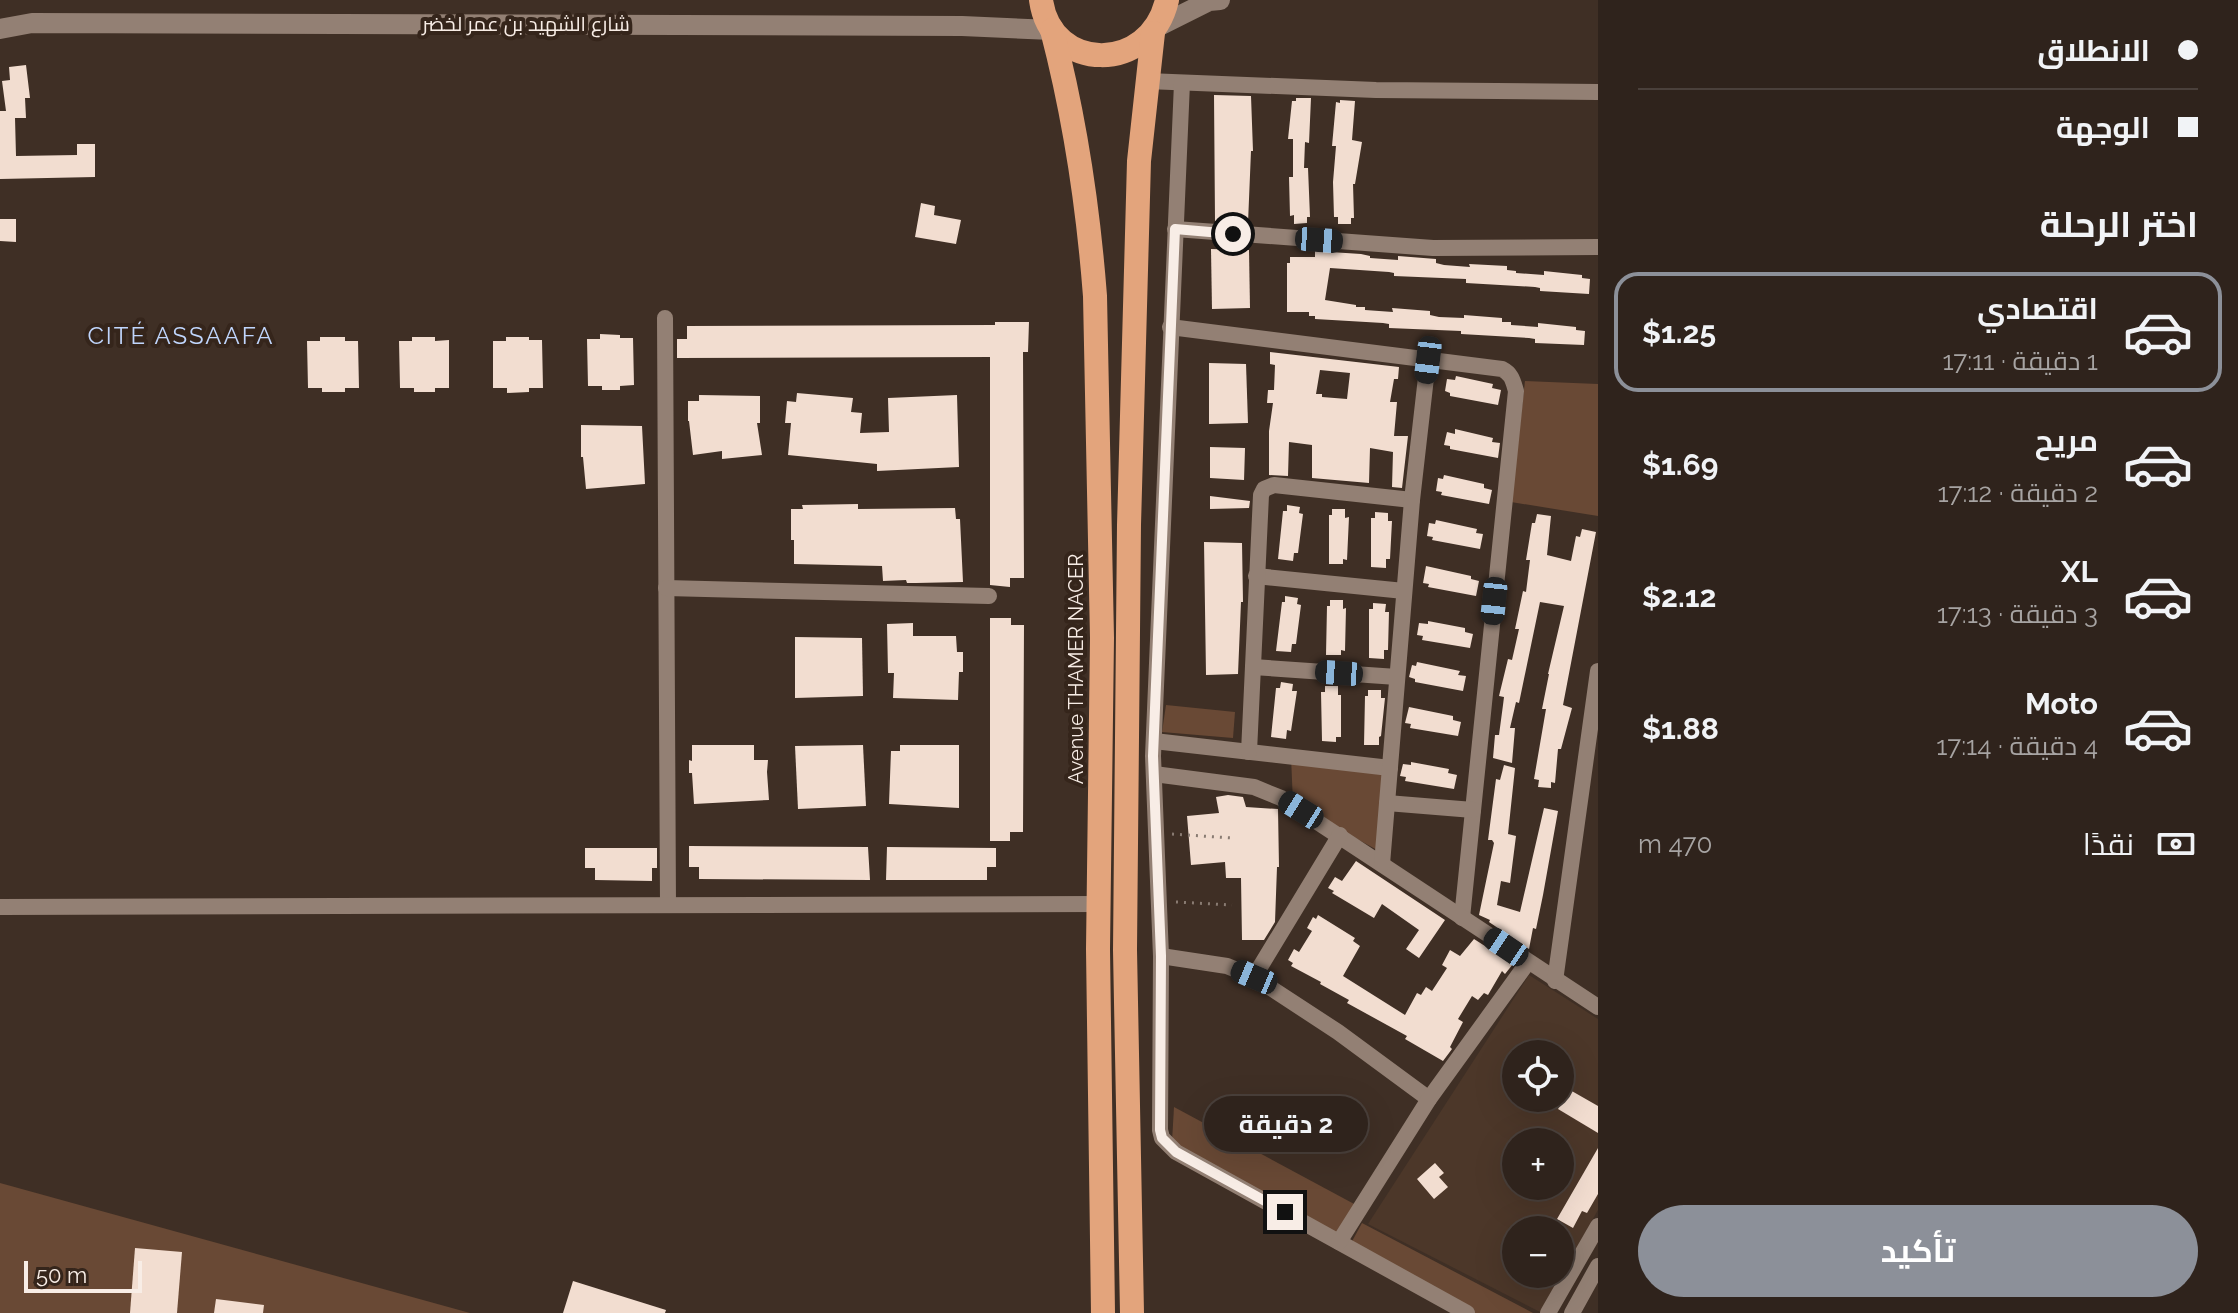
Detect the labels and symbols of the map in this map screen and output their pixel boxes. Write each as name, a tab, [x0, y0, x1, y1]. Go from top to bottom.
street label: شارع الشهيد بن عمر لخضر	[421, 12, 630, 38]
route start	[1215, 216, 1251, 252]
car	[1294, 226, 1344, 254]
district label: CITÉ ASSAAFA	[87, 321, 275, 350]
car	[1413, 335, 1443, 385]
street label: Avenue THAMER NACER	[1064, 554, 1088, 784]
car	[1480, 576, 1508, 626]
car	[1314, 659, 1364, 687]
car	[1274, 787, 1328, 833]
car	[1479, 924, 1533, 970]
car	[1227, 957, 1281, 997]
callout: 2 دقيقة	[1203, 1096, 1367, 1152]
route end	[1267, 1194, 1303, 1230]
scale bar	[24, 1257, 142, 1293]

